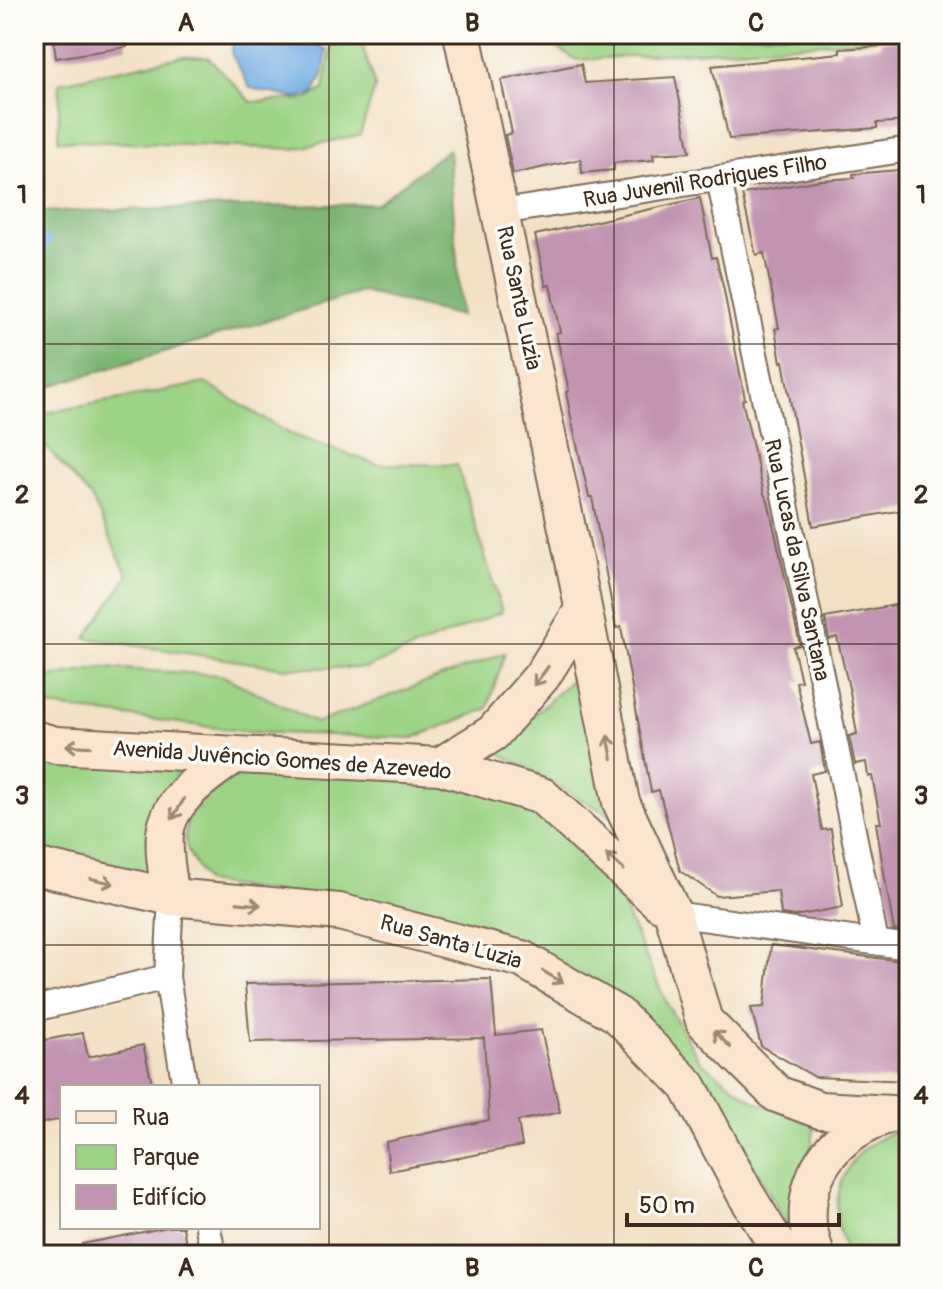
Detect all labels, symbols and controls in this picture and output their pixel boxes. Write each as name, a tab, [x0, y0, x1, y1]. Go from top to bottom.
text: A	[178, 7, 195, 39]
text: B	[465, 7, 479, 39]
text: C	[748, 7, 764, 39]
street label: Rua Juvenil Rodrigues Filho	[581, 148, 829, 214]
text: 1	[17, 179, 27, 211]
text: 1	[916, 179, 926, 211]
street label: Rua Santa Luzia	[490, 223, 548, 373]
street label: Rua Lucas da Silva Santana	[758, 436, 836, 684]
text: 2	[15, 479, 29, 511]
text: 2	[914, 479, 928, 511]
one-way arrow	[533, 665, 550, 686]
street label: Avenida Juvêncio Gomes de Azevedo	[112, 734, 452, 786]
one-way arrow	[601, 735, 616, 760]
one-way arrow	[65, 739, 92, 754]
text: 3	[15, 780, 29, 812]
text: 3	[914, 780, 928, 812]
one-way arrow	[170, 797, 186, 819]
one-way arrow	[605, 853, 626, 872]
one-way arrow	[89, 874, 115, 889]
one-way arrow	[235, 897, 262, 912]
street label: Rua Santa Luzia	[377, 908, 525, 976]
one-way arrow	[541, 969, 564, 985]
one-way arrow	[713, 1030, 732, 1049]
text: 4	[14, 1080, 30, 1112]
text: 4	[913, 1080, 929, 1112]
legend	[60, 1085, 320, 1229]
text: Rua	[132, 1103, 169, 1132]
text: Parque	[132, 1143, 199, 1172]
scale bar	[627, 1177, 839, 1227]
text: Edifício	[132, 1183, 206, 1212]
text: 50 m	[639, 1191, 695, 1220]
text: A	[178, 1252, 195, 1284]
text: B	[465, 1252, 479, 1284]
text: C	[748, 1252, 764, 1284]

